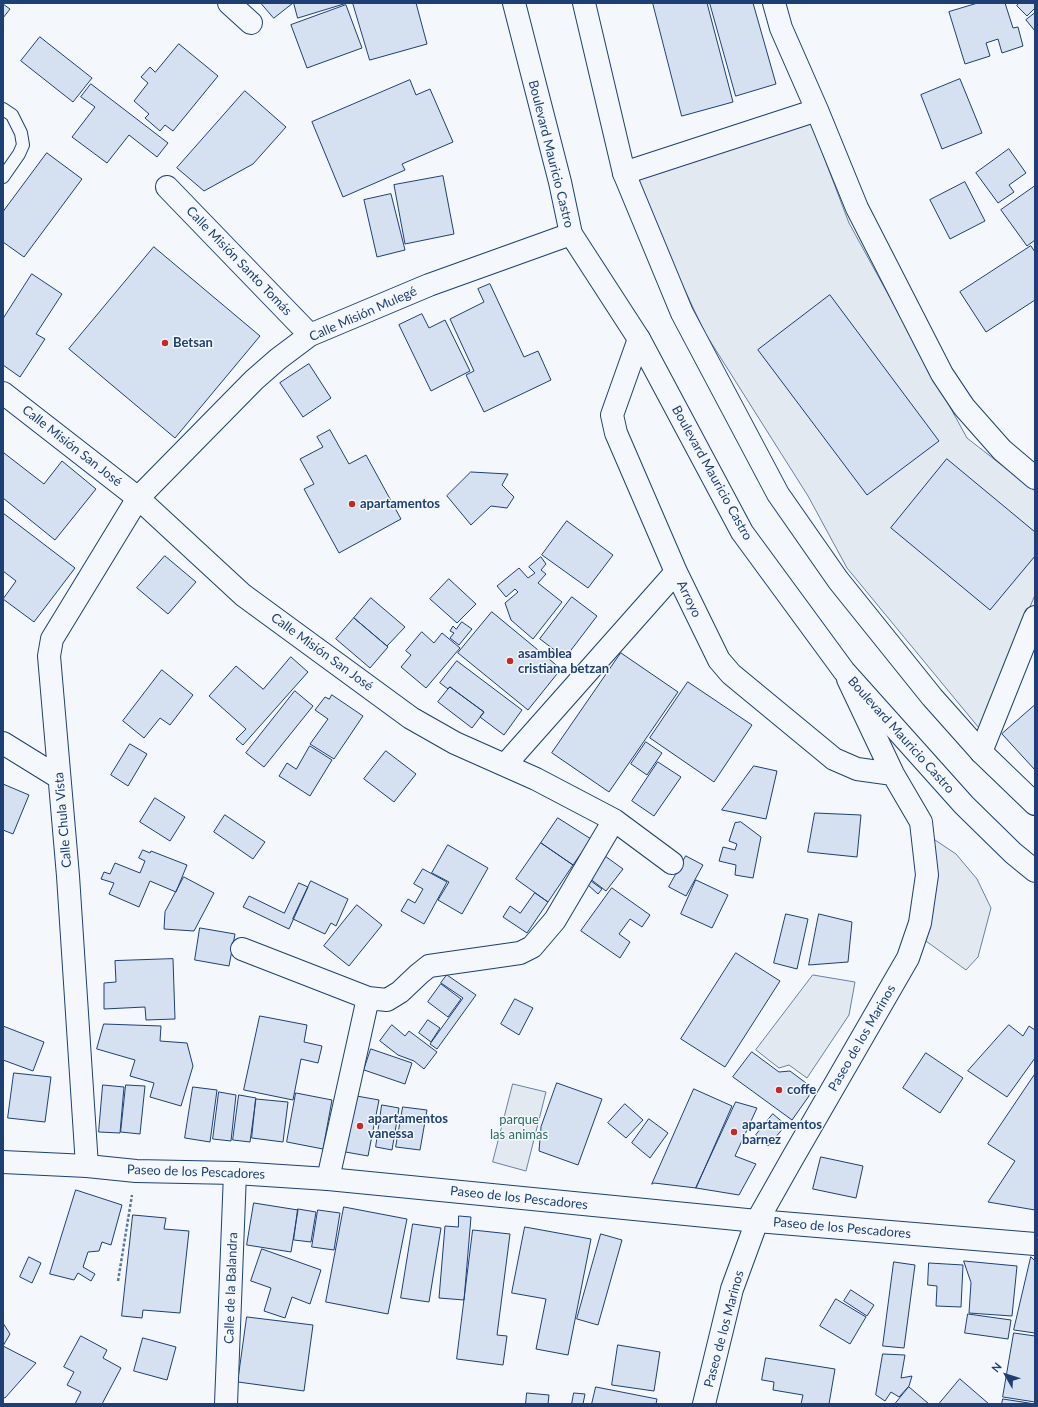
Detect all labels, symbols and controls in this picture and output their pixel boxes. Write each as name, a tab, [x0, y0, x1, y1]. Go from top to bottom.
street label: Boulevard Mauricio Castro	[525, 79, 577, 229]
street label: Calle Misión Santo Tomás	[183, 203, 295, 319]
street label: Calle Misión Mulegé	[307, 283, 419, 345]
place label: Betsan	[173, 335, 213, 351]
marker: Betsan	[160, 338, 170, 348]
street label: Calle Misión San José	[19, 402, 125, 490]
street label: Boulevard Mauricio Castro	[668, 403, 756, 543]
place label: apartamentos	[360, 496, 440, 512]
marker: apartamentos	[347, 499, 357, 509]
street label: Arroyo	[673, 578, 705, 620]
street label: Calle Misión San José	[268, 610, 376, 694]
place label: asamblea cristiana betzan	[518, 646, 609, 677]
marker: asamblea cristiana betzan	[505, 656, 515, 666]
street label: Boulevard Mauricio Castro	[844, 673, 958, 797]
street label: Calle Chula Vista	[51, 771, 75, 869]
street label: Paseo de los Marinos	[825, 982, 899, 1094]
place label: coffe	[787, 1082, 816, 1098]
marker: coffe	[774, 1085, 784, 1095]
place label: apartamentos vanessa	[368, 1111, 448, 1142]
park label: parque las animas	[490, 1112, 548, 1143]
place label: apartamentos barnez	[742, 1117, 822, 1148]
marker: apartamentos vanessa	[355, 1121, 365, 1131]
marker: apartamentos barnez	[729, 1127, 739, 1137]
street label: Paseo de los Pescadores	[127, 1162, 265, 1182]
street label: Paseo de los Pescadores	[449, 1183, 589, 1213]
street label: Paseo de los Pescadores	[772, 1214, 912, 1242]
street label: Calle de la Balandra	[221, 1232, 241, 1344]
street label: Paseo de los Marinos	[701, 1269, 747, 1389]
north arrow	[986, 1355, 1026, 1395]
text: N	[989, 1360, 1004, 1375]

